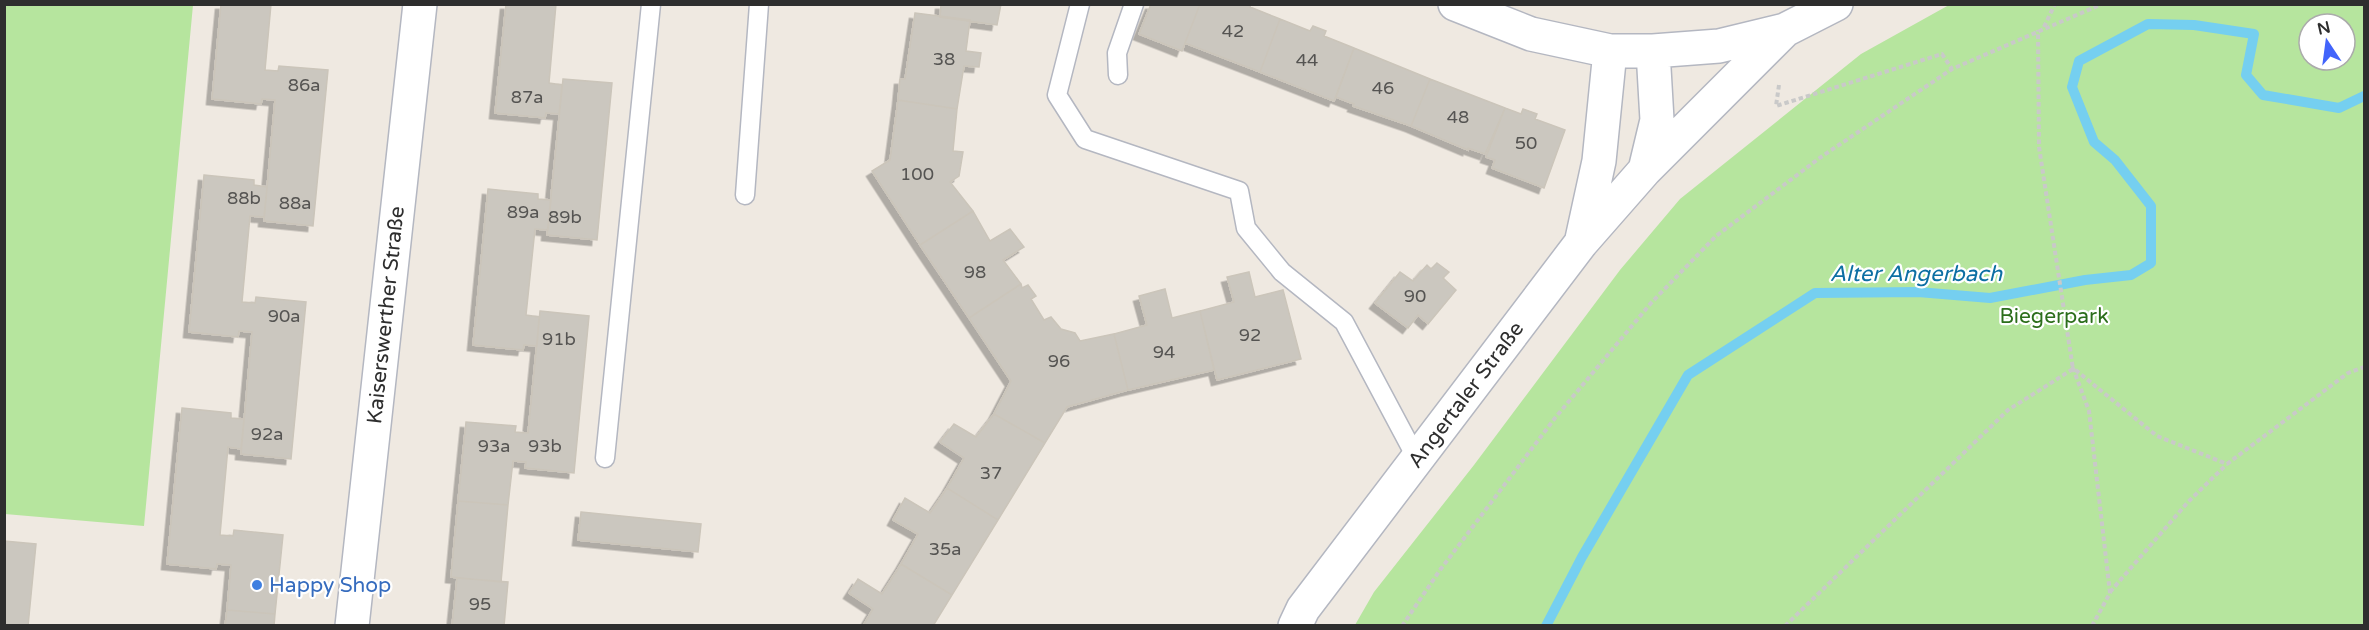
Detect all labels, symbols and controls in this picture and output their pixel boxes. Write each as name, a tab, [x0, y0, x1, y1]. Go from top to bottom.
north arrow	[2297, 12, 2357, 72]
text: N	[2315, 17, 2332, 40]
house number: 42	[1222, 20, 1244, 42]
house number: 38	[933, 48, 955, 70]
house number: 44	[1296, 49, 1318, 71]
house number: 86a	[288, 74, 320, 96]
house number: 46	[1372, 77, 1394, 99]
house number: 87a	[511, 86, 543, 108]
house number: 48	[1447, 106, 1469, 128]
house number: 50	[1515, 132, 1537, 154]
house number: 100	[900, 163, 934, 185]
house number: 88b	[227, 187, 261, 209]
house number: 88a	[279, 192, 311, 214]
house number: 89a	[507, 201, 539, 223]
street label: Kaiserswerther Straße	[362, 205, 410, 425]
house number: 89b	[548, 206, 582, 228]
house number: 98	[964, 261, 986, 283]
water label: Alter Angerbach	[1830, 261, 2003, 287]
house number: 90	[1404, 285, 1426, 307]
park label: Biegerpark	[1999, 304, 2109, 329]
house number: 90a	[268, 305, 300, 327]
street label: Angertaler Straße	[1403, 317, 1529, 473]
house number: 92	[1239, 324, 1261, 346]
house number: 91b	[542, 328, 576, 350]
house number: 94	[1153, 341, 1175, 363]
house number: 96	[1048, 350, 1070, 372]
house number: 92a	[251, 423, 283, 445]
house number: 93a	[478, 435, 510, 457]
house number: 93b	[528, 435, 562, 457]
house number: 37	[980, 462, 1002, 484]
house number: 35a	[929, 538, 961, 560]
place label: Happy Shop	[269, 573, 391, 598]
marker: Happy Shop	[250, 578, 264, 592]
house number: 95	[469, 593, 491, 615]

